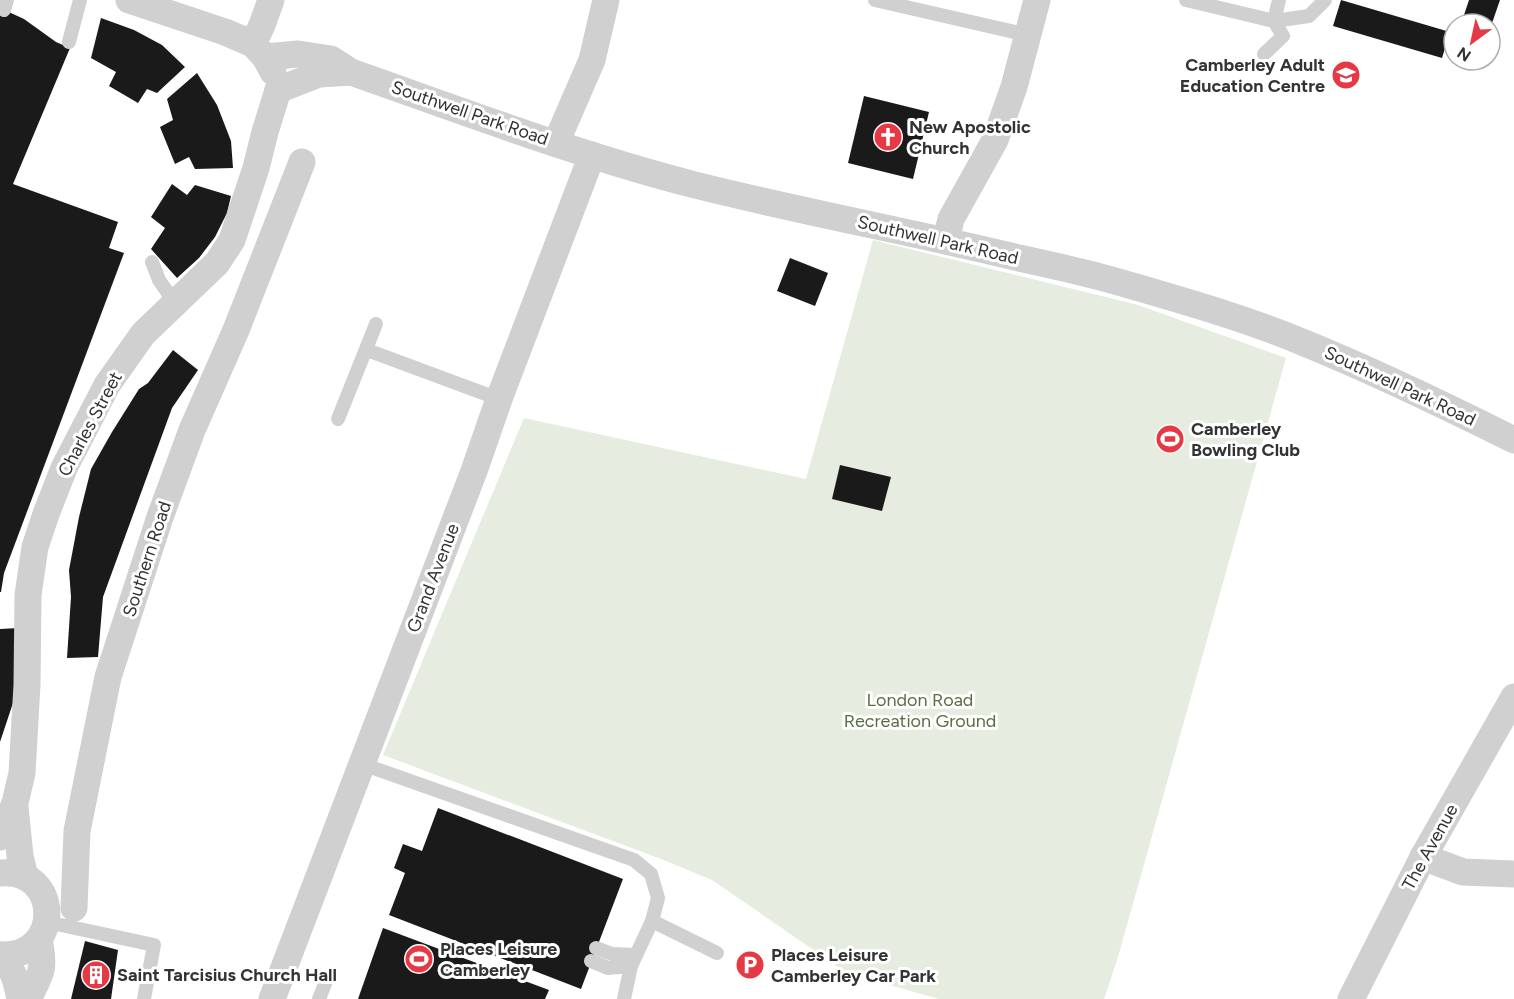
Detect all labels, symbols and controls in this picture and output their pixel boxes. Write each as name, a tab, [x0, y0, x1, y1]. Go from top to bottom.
north arrow	[1442, 12, 1502, 72]
text: N	[1454, 43, 1474, 65]
place label: Camberley Adult Education Centre	[1180, 54, 1325, 97]
school or university icon: Camberley Adult Education Centre	[1330, 59, 1362, 91]
street label: Southwell Park Road	[389, 76, 551, 150]
place label: New Apostolic Church	[909, 116, 1031, 159]
church icon: New Apostolic Church	[872, 121, 904, 153]
street label: Southwell Park Road	[855, 211, 1021, 269]
street label: Southwell Park Road	[1321, 341, 1479, 431]
street label: Charles Street	[53, 368, 127, 480]
place label: Camberley Bowling Club	[1191, 418, 1300, 461]
sports icon: Camberley Bowling Club	[1154, 423, 1186, 455]
street label: Southern Road	[118, 498, 176, 620]
street label: Grand Avenue	[402, 520, 464, 636]
park label: London Road Recreation Ground	[844, 689, 996, 732]
street label: The Avenue	[1397, 800, 1463, 894]
place label: Places Leisure Camberley	[440, 938, 557, 981]
sports icon: Places Leisure Camberley	[403, 943, 435, 975]
place label: Places Leisure Camberley Car Park	[771, 944, 936, 987]
parking icon: Places Leisure Camberley Car Park	[734, 949, 766, 981]
building icon: Saint Tarcisius Church Hall	[80, 959, 112, 991]
place label: Saint Tarcisius Church Hall	[117, 964, 337, 986]

